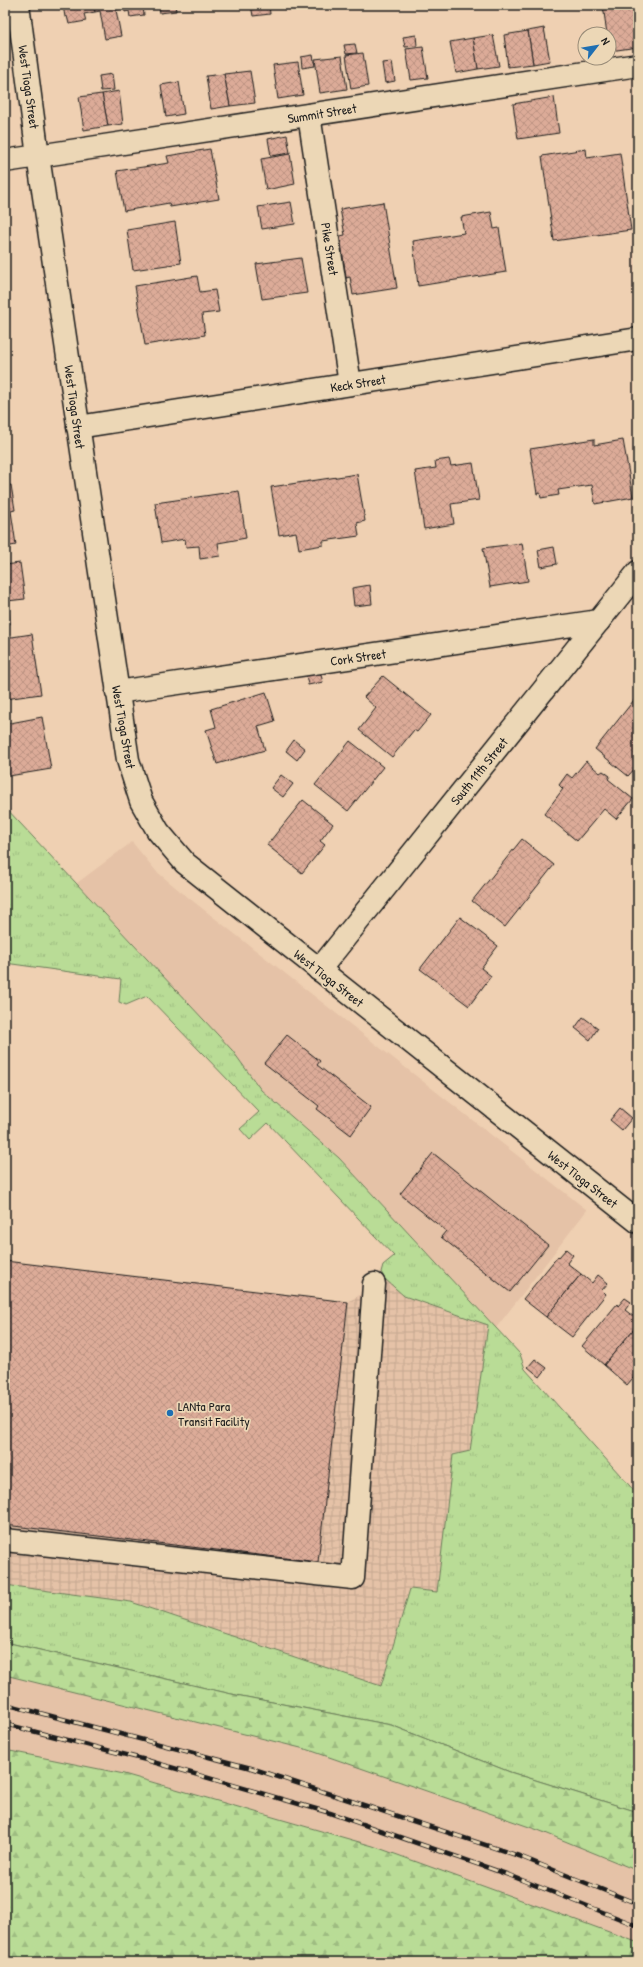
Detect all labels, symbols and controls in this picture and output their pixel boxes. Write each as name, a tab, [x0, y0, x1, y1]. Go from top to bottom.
north arrow	[577, 26, 617, 66]
text: N	[598, 35, 613, 47]
street label: West Tioga Street	[14, 44, 44, 130]
street label: Summit Street	[286, 99, 358, 127]
street label: Pike Street	[317, 221, 343, 277]
street label: West Tioga Street	[60, 364, 90, 450]
street label: Keck Street	[329, 370, 387, 396]
street label: Cork Street	[329, 644, 388, 670]
street label: West Tioga Street	[108, 684, 140, 770]
street label: South 11th Street	[446, 733, 512, 809]
street label: West Tioga Street	[290, 945, 368, 1011]
street label: West Tioga Street	[544, 1146, 622, 1212]
place label: LANta Para Transit Facility	[178, 1397, 250, 1430]
marker: LANta Para Transit Facility	[165, 1408, 175, 1418]

